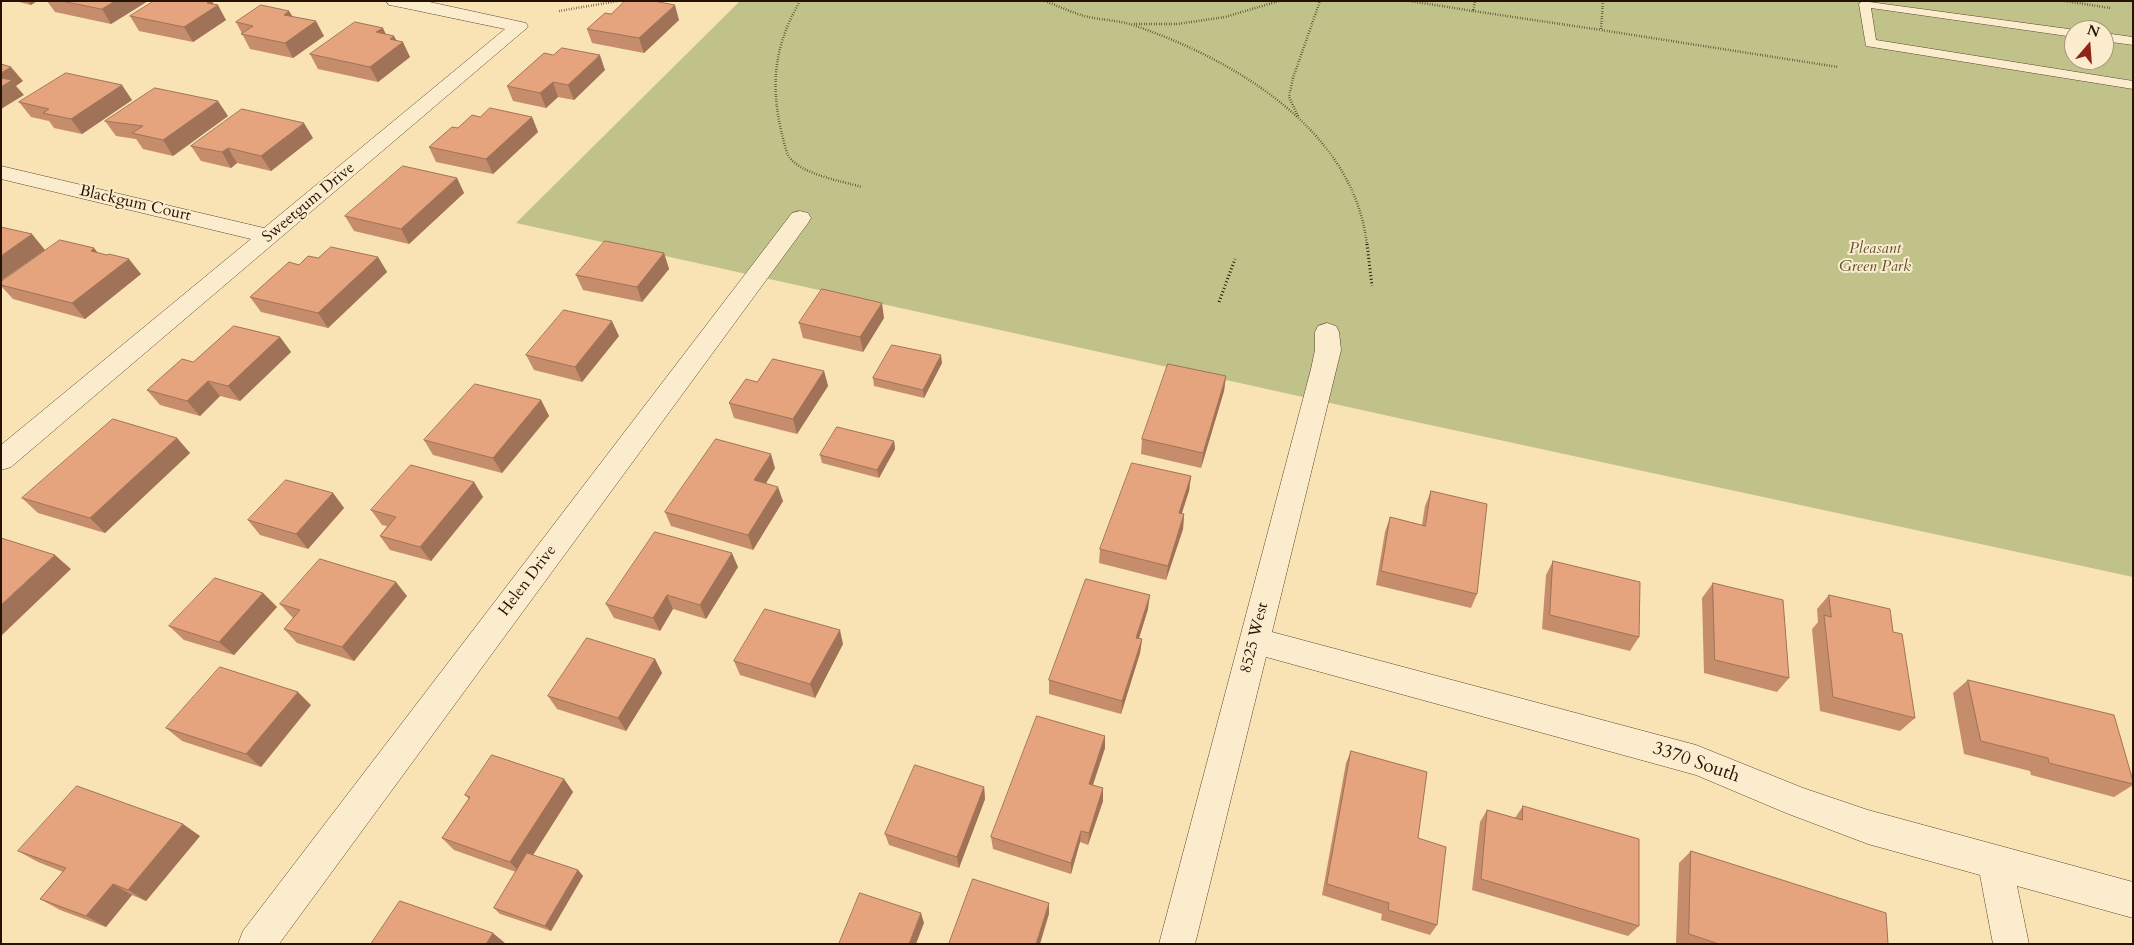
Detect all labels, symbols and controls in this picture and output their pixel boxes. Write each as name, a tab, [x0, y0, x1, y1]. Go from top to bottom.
north arrow	[2064, 20, 2114, 70]
text: N	[2085, 20, 2102, 42]
street label: Sweetgum Drive	[259, 159, 359, 247]
street label: Blackgum Court	[77, 182, 193, 226]
park label: Pleasant Green Park	[1839, 239, 1911, 277]
street label: Helen Drive	[495, 542, 561, 620]
street label: 8525 West	[1237, 601, 1273, 675]
street label: 3370 South	[1649, 737, 1743, 789]

